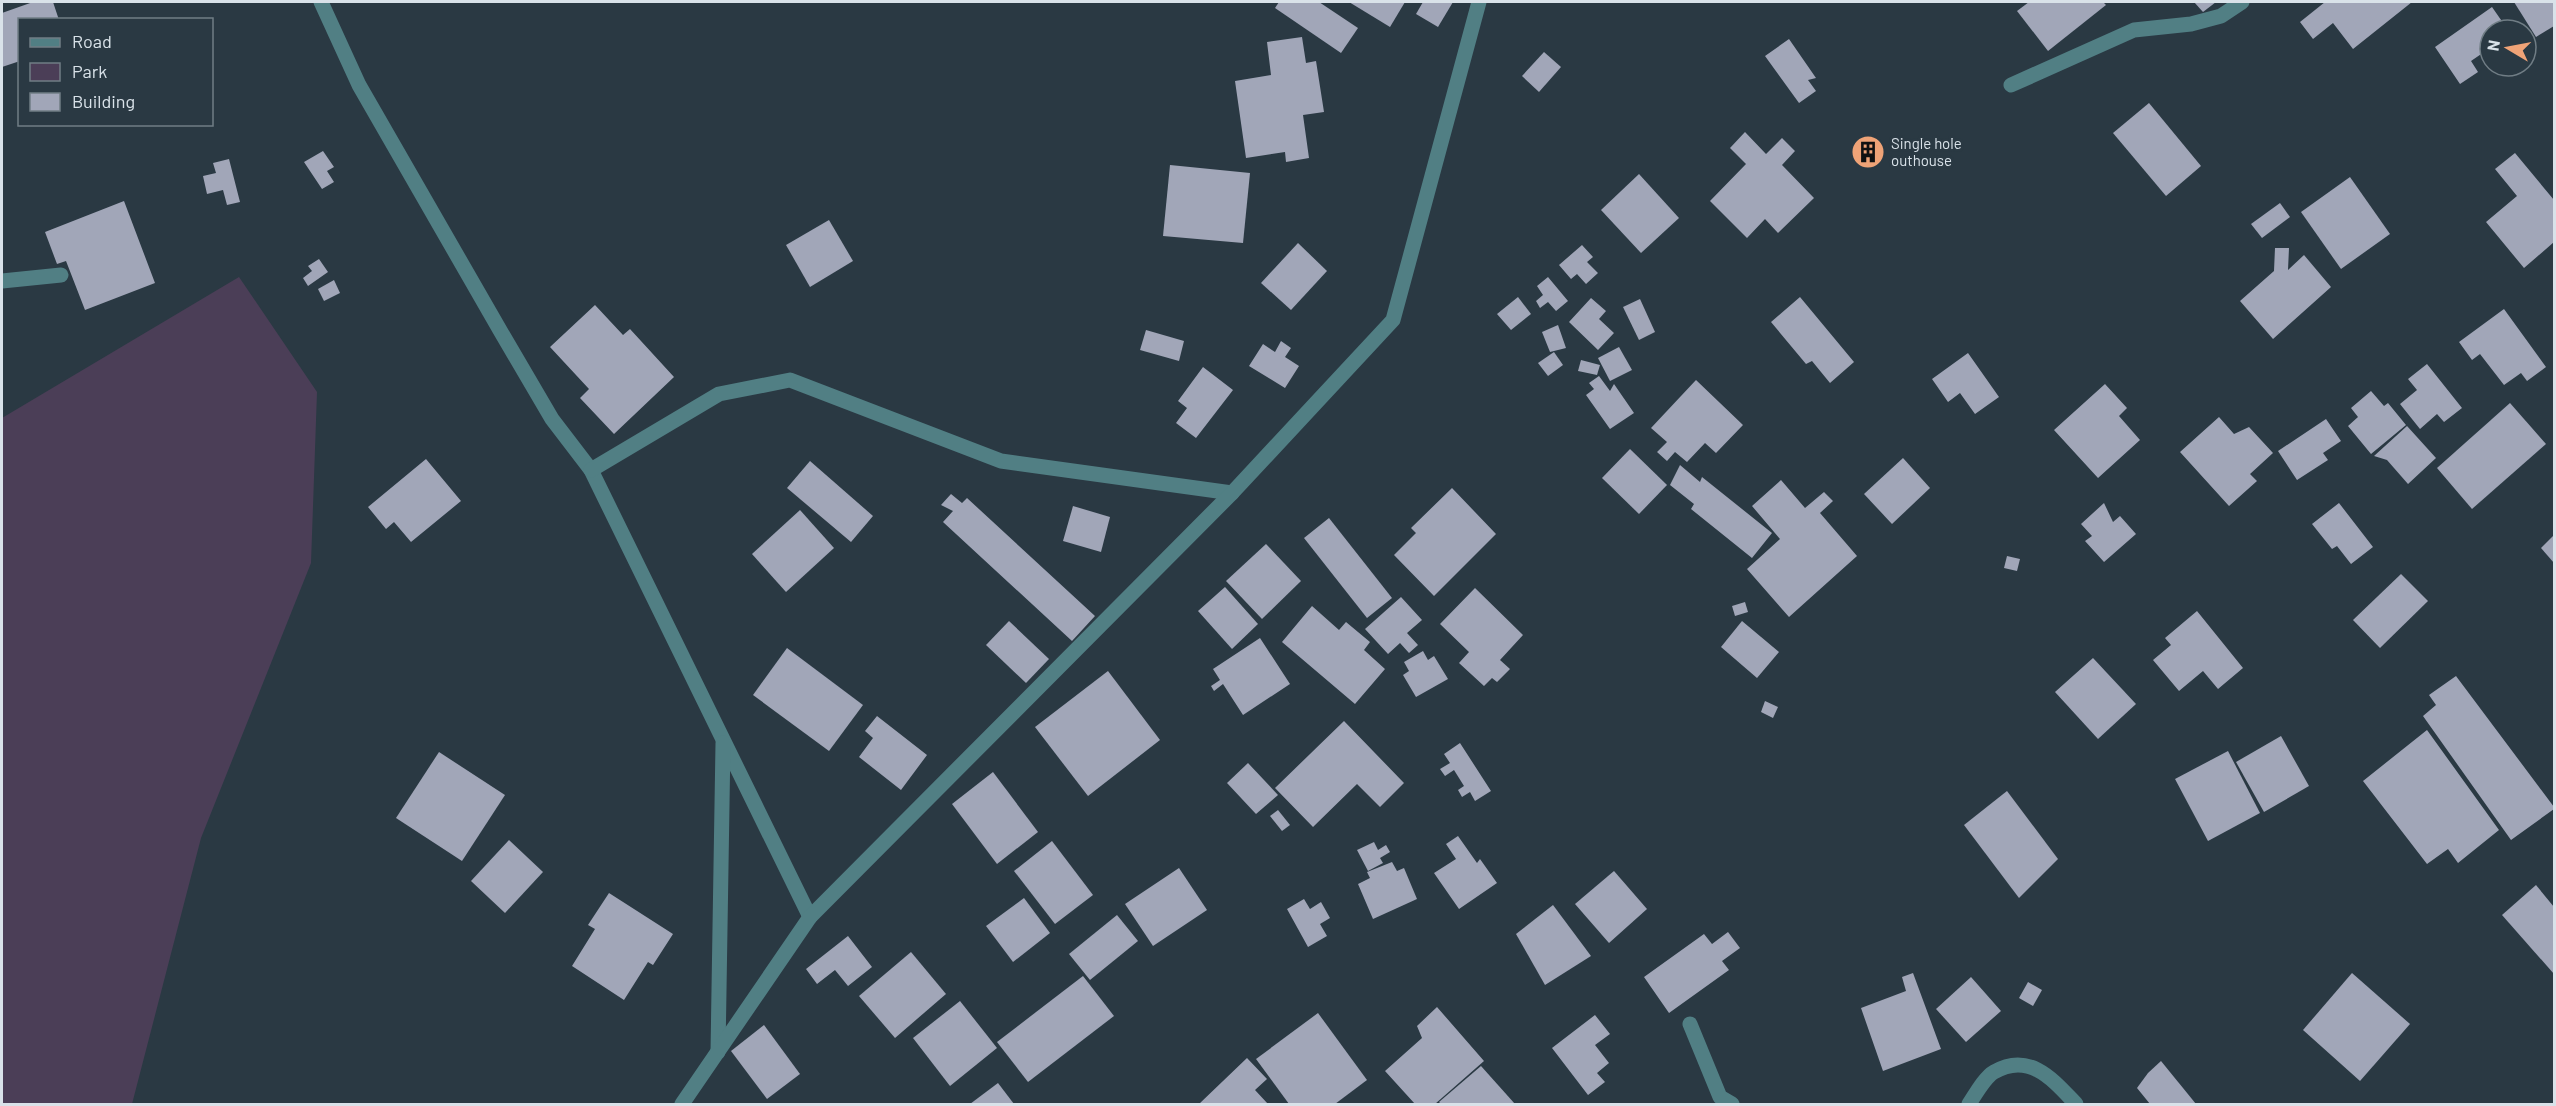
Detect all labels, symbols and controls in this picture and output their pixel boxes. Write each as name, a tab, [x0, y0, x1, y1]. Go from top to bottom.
legend	[18, 18, 213, 126]
north arrow	[2478, 18, 2538, 78]
text: Road	[72, 30, 112, 52]
text: N	[2482, 38, 2503, 52]
text: Park	[72, 60, 107, 82]
text: Building	[72, 90, 135, 112]
building icon: Single hole outhouse	[1850, 134, 1886, 170]
place label: Single hole outhouse	[1891, 134, 1962, 169]

